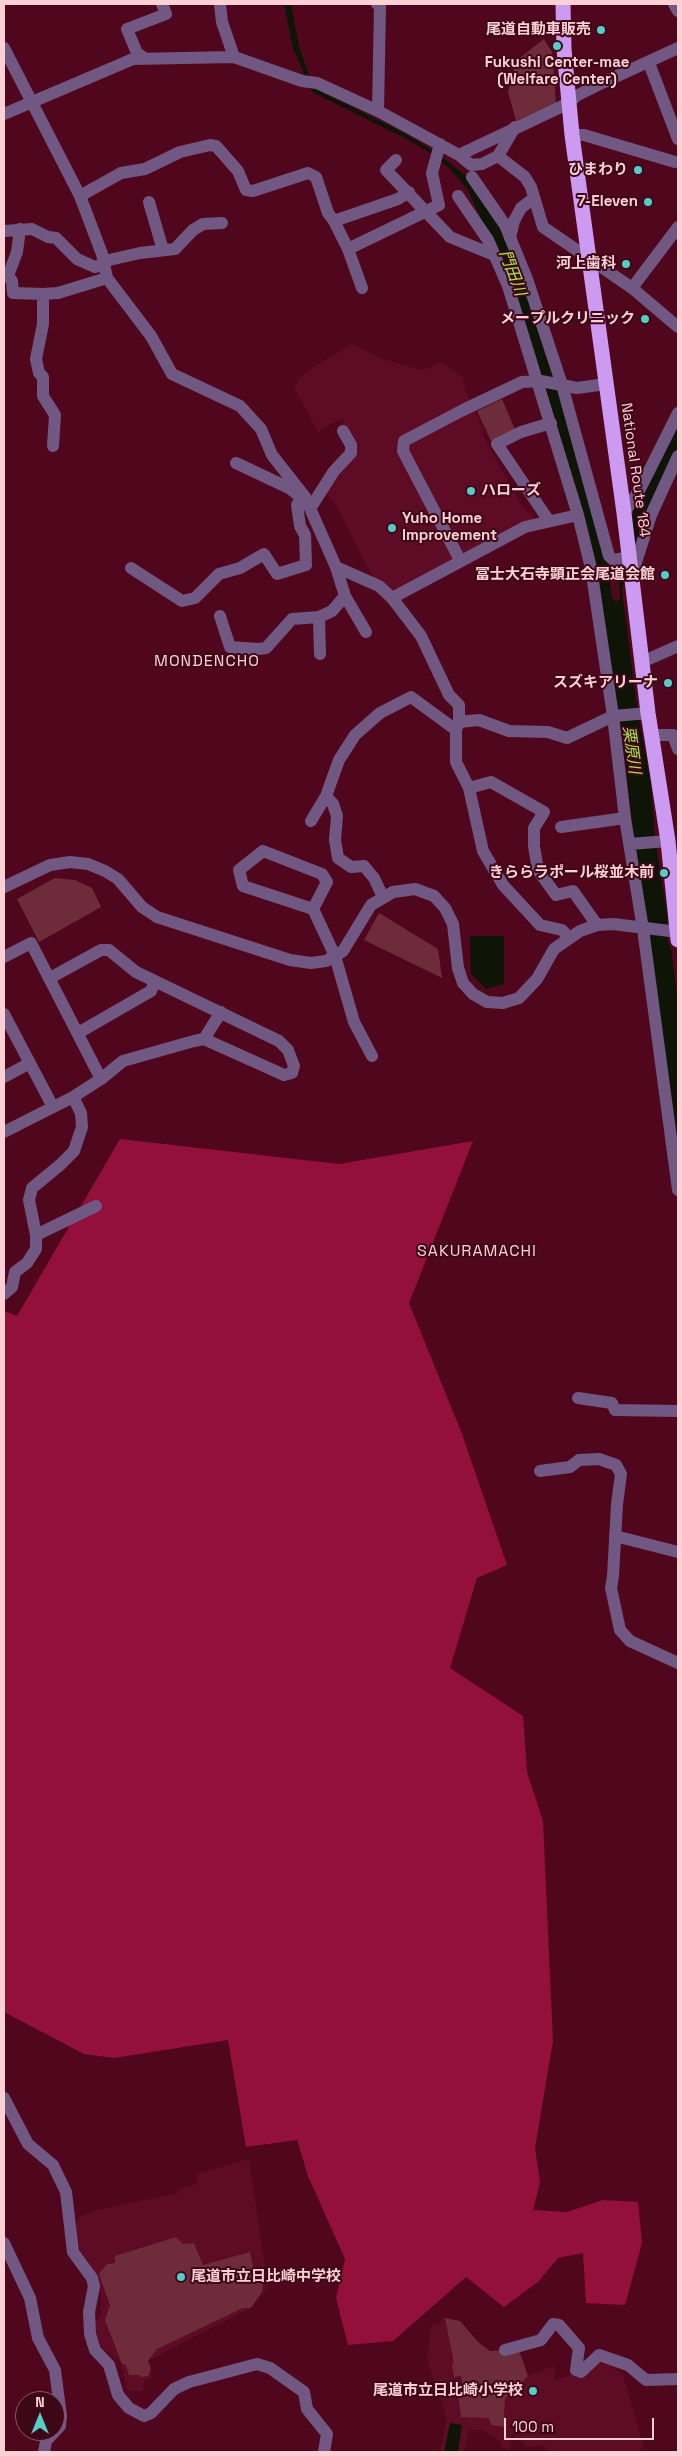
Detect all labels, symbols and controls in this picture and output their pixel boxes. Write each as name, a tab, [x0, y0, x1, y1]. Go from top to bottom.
place label: 尾道自動車販売	[486, 21, 591, 39]
marker: 尾道自動車販売	[595, 24, 607, 36]
marker: Fukushi Center-mae (Welfare Center)	[551, 40, 563, 52]
place label: Fukushi Center-mae (Welfare Center)	[485, 54, 629, 89]
place label: ひまわり	[568, 161, 628, 179]
marker: ひまわり	[632, 164, 644, 176]
place label: 7-Eleven	[577, 193, 638, 211]
marker: 7-Eleven	[642, 196, 654, 208]
water label: 門田川	[494, 247, 530, 299]
place label: 河上歯科	[556, 255, 616, 273]
marker: 河上歯科	[620, 258, 632, 270]
place label: メープルクリニック	[500, 310, 635, 328]
marker: メープルクリニック	[639, 313, 651, 325]
street label: National Route 184	[617, 402, 653, 538]
place label: ハローズ	[481, 482, 541, 500]
marker: ハローズ	[465, 485, 477, 497]
place label: Yuho Home Improvement	[402, 510, 497, 545]
marker: Yuho Home Improvement	[386, 522, 398, 534]
place label: 冨士大石寺顕正会尾道会館	[475, 566, 655, 584]
marker: 冨士大石寺顕正会尾道会館	[659, 569, 671, 581]
district label: MONDENCHO	[153, 652, 261, 672]
place label: スズキアリーナ	[553, 674, 658, 692]
marker: スズキアリーナ	[662, 677, 674, 689]
water label: 栗原川	[618, 725, 644, 775]
place label: きららラポール桜並木前	[489, 864, 654, 882]
marker: きららラポール桜並木前	[658, 867, 670, 879]
district label: SAKURAMACHI	[416, 1242, 538, 1262]
place label: 尾道市立日比崎中学校	[191, 2268, 341, 2286]
marker: 尾道市立日比崎中学校	[175, 2271, 187, 2283]
place label: 尾道市立日比崎小学校	[373, 2382, 523, 2400]
marker: 尾道市立日比崎小学校	[527, 2385, 539, 2397]
north arrow	[15, 2391, 65, 2441]
text: N	[35, 2393, 45, 2411]
scale bar	[507, 2408, 657, 2440]
text: 100 m	[512, 2417, 554, 2436]

